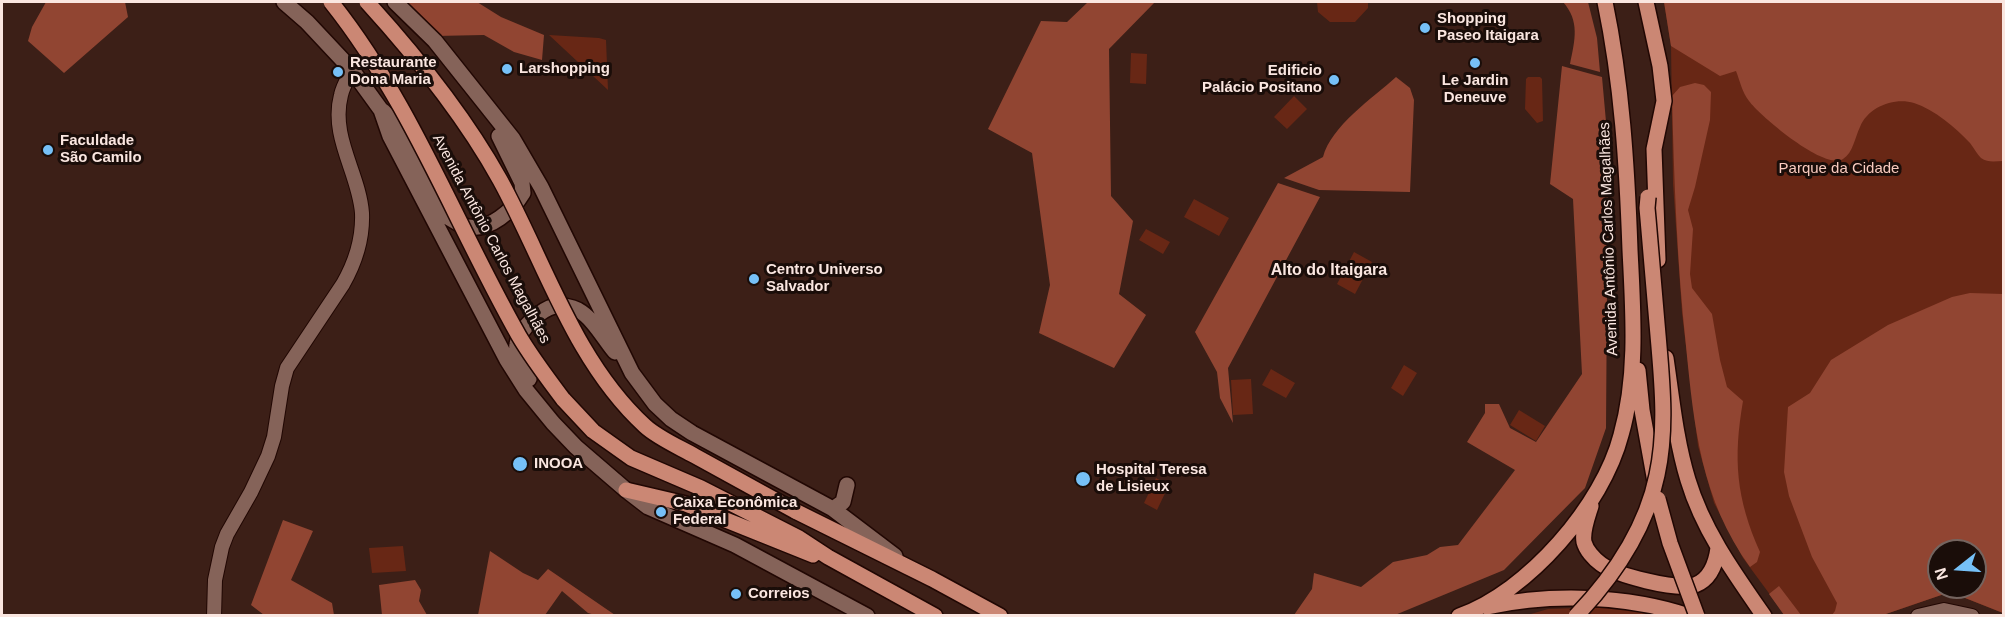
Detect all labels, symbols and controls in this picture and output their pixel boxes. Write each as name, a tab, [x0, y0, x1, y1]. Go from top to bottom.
place label: Shopping Paseo Itaigara	[1437, 10, 1539, 45]
marker: Shopping Paseo Itaigara	[1418, 21, 1432, 35]
place label: Restaurante Dona Maria	[350, 54, 437, 89]
marker: Le Jardin Deneuve	[1468, 56, 1482, 70]
place label: Larshopping	[519, 60, 610, 78]
marker: Larshopping	[500, 62, 514, 76]
place label: Edificio Palácio Positano	[1202, 62, 1322, 97]
marker: Restaurante Dona Maria	[331, 65, 345, 79]
place label: Le Jardin Deneuve	[1442, 72, 1508, 107]
marker: Edificio Palácio Positano	[1327, 73, 1341, 87]
street label: Avenida Antônio Carlos Magalhães	[1596, 122, 1622, 356]
street label: Avenida Antônio Carlos Magalhães	[428, 131, 554, 347]
place label: Faculdade São Camilo	[60, 132, 142, 167]
marker: Faculdade São Camilo	[41, 143, 55, 157]
park label: Parque da Cidade	[1779, 160, 1899, 178]
place label: Centro Universo Salvador	[766, 261, 883, 296]
district label: Alto do Itaigara	[1271, 261, 1387, 281]
marker: Centro Universo Salvador	[747, 272, 761, 286]
marker: INOOA	[511, 455, 529, 473]
place label: INOOA	[534, 455, 583, 473]
place label: Hospital Teresa de Lisieux	[1096, 461, 1207, 496]
marker: Hospital Teresa de Lisieux	[1074, 470, 1092, 488]
place label: Caixa Econômica Federal	[673, 494, 797, 529]
marker: Caixa Econômica Federal	[654, 505, 668, 519]
north arrow	[1927, 539, 1987, 599]
text: N	[1931, 566, 1951, 582]
place label: Correios	[748, 585, 810, 603]
marker: Correios	[729, 587, 743, 601]

